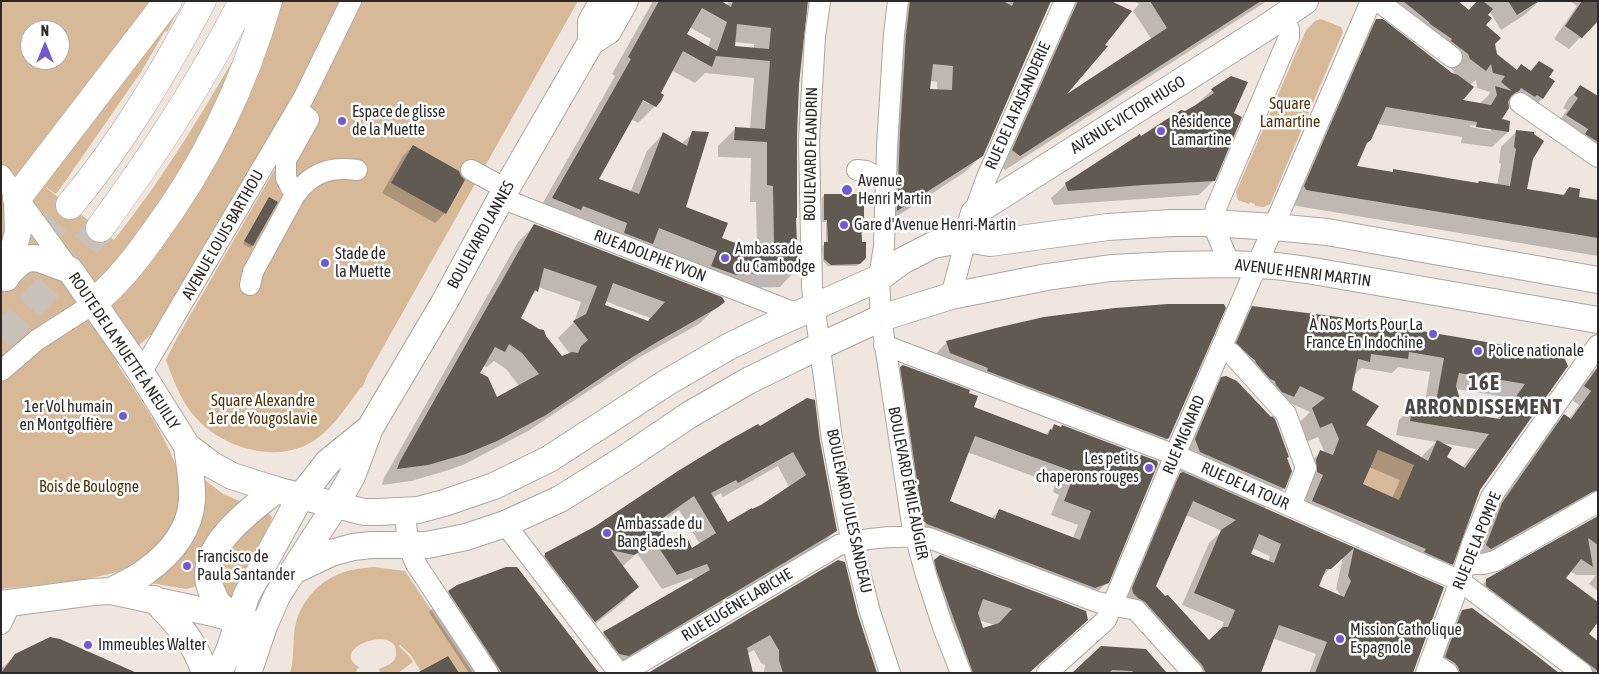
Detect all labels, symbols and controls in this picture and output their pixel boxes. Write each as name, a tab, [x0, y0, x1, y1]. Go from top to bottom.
north arrow	[20, 20, 70, 70]
text: N	[41, 23, 49, 39]
street label: RUE DE LA FAISANDERIE	[981, 39, 1055, 173]
street label: AVENUE VICTOR HUGO	[1067, 72, 1189, 158]
street label: BOULEVARD FLANDRIN	[800, 87, 822, 221]
park label: Square Lamartine	[1260, 94, 1320, 132]
place label: Espace de glisse de la Muette	[352, 102, 445, 140]
place label: Résidence Lamartine	[1171, 112, 1231, 150]
marker: Espace de glisse de la Muette	[336, 115, 348, 127]
marker: Résidence Lamartine	[1155, 125, 1167, 137]
street label: AVENUE LOUIS BARTHOU	[178, 167, 268, 303]
place label: Avenue Henri Martin	[858, 171, 932, 209]
street label: BOULEVARD LANNES	[443, 178, 519, 292]
marker: Avenue Henri Martin	[840, 183, 854, 197]
place label: Gare d'Avenue Henri-Martin	[854, 215, 1016, 235]
marker: Gare d'Avenue Henri-Martin	[838, 219, 850, 231]
street label: RUE ADOLPHE YVON	[591, 226, 709, 286]
place label: Ambassade du Cambodge	[735, 239, 815, 277]
place label: Stade de la Muette	[335, 244, 391, 282]
marker: Ambassade du Cambodge	[719, 252, 731, 264]
street label: AVENUE HENRI MARTIN	[1234, 255, 1372, 291]
marker: Stade de la Muette	[319, 257, 331, 269]
street label: ROUTE DE LA MUETTE À NEUILLY	[64, 269, 184, 433]
place label: À Nos Morts Pour La France En Indochine	[1306, 315, 1423, 353]
marker: À Nos Morts Pour La France En Indochine	[1427, 328, 1439, 340]
place label: Police nationale	[1488, 341, 1584, 361]
marker: Police nationale	[1472, 345, 1484, 357]
district label: 16E ARRONDISSEMENT	[1403, 370, 1565, 420]
park label: Square Alexandre 1er de Yougoslavie	[208, 391, 318, 429]
street label: RUE MIGNARD	[1159, 393, 1209, 477]
place label: 1er Vol humain en Montgolfière	[20, 397, 113, 435]
street label: BOULEVARD ÉMILE AUGIER	[884, 405, 932, 561]
marker: 1er Vol humain en Montgolfière	[117, 410, 129, 422]
street label: BOULEVARD JULES SANDEAU	[822, 427, 876, 595]
place label: Les petits chaperons rouges	[1036, 449, 1139, 487]
street label: RUE DE LA TOUR	[1198, 458, 1292, 514]
marker: Les petits chaperons rouges	[1143, 462, 1155, 474]
park label: Bois de Boulogne	[39, 477, 139, 497]
street label: RUE DE LA POMPE	[1449, 490, 1505, 592]
place label: Ambassade du Bangladesh	[617, 514, 702, 552]
marker: Ambassade du Bangladesh	[601, 527, 613, 539]
place label: Francisco de Paula Santander	[197, 547, 295, 585]
marker: Francisco de Paula Santander	[181, 560, 193, 572]
street label: RUE EUGÈNE LABICHE	[678, 564, 796, 646]
place label: Mission Catholique Espagnole	[1350, 620, 1462, 658]
marker: Mission Catholique Espagnole	[1334, 633, 1346, 645]
place label: Immeubles Walter	[98, 635, 206, 655]
marker: Immeubles Walter	[82, 639, 94, 651]

